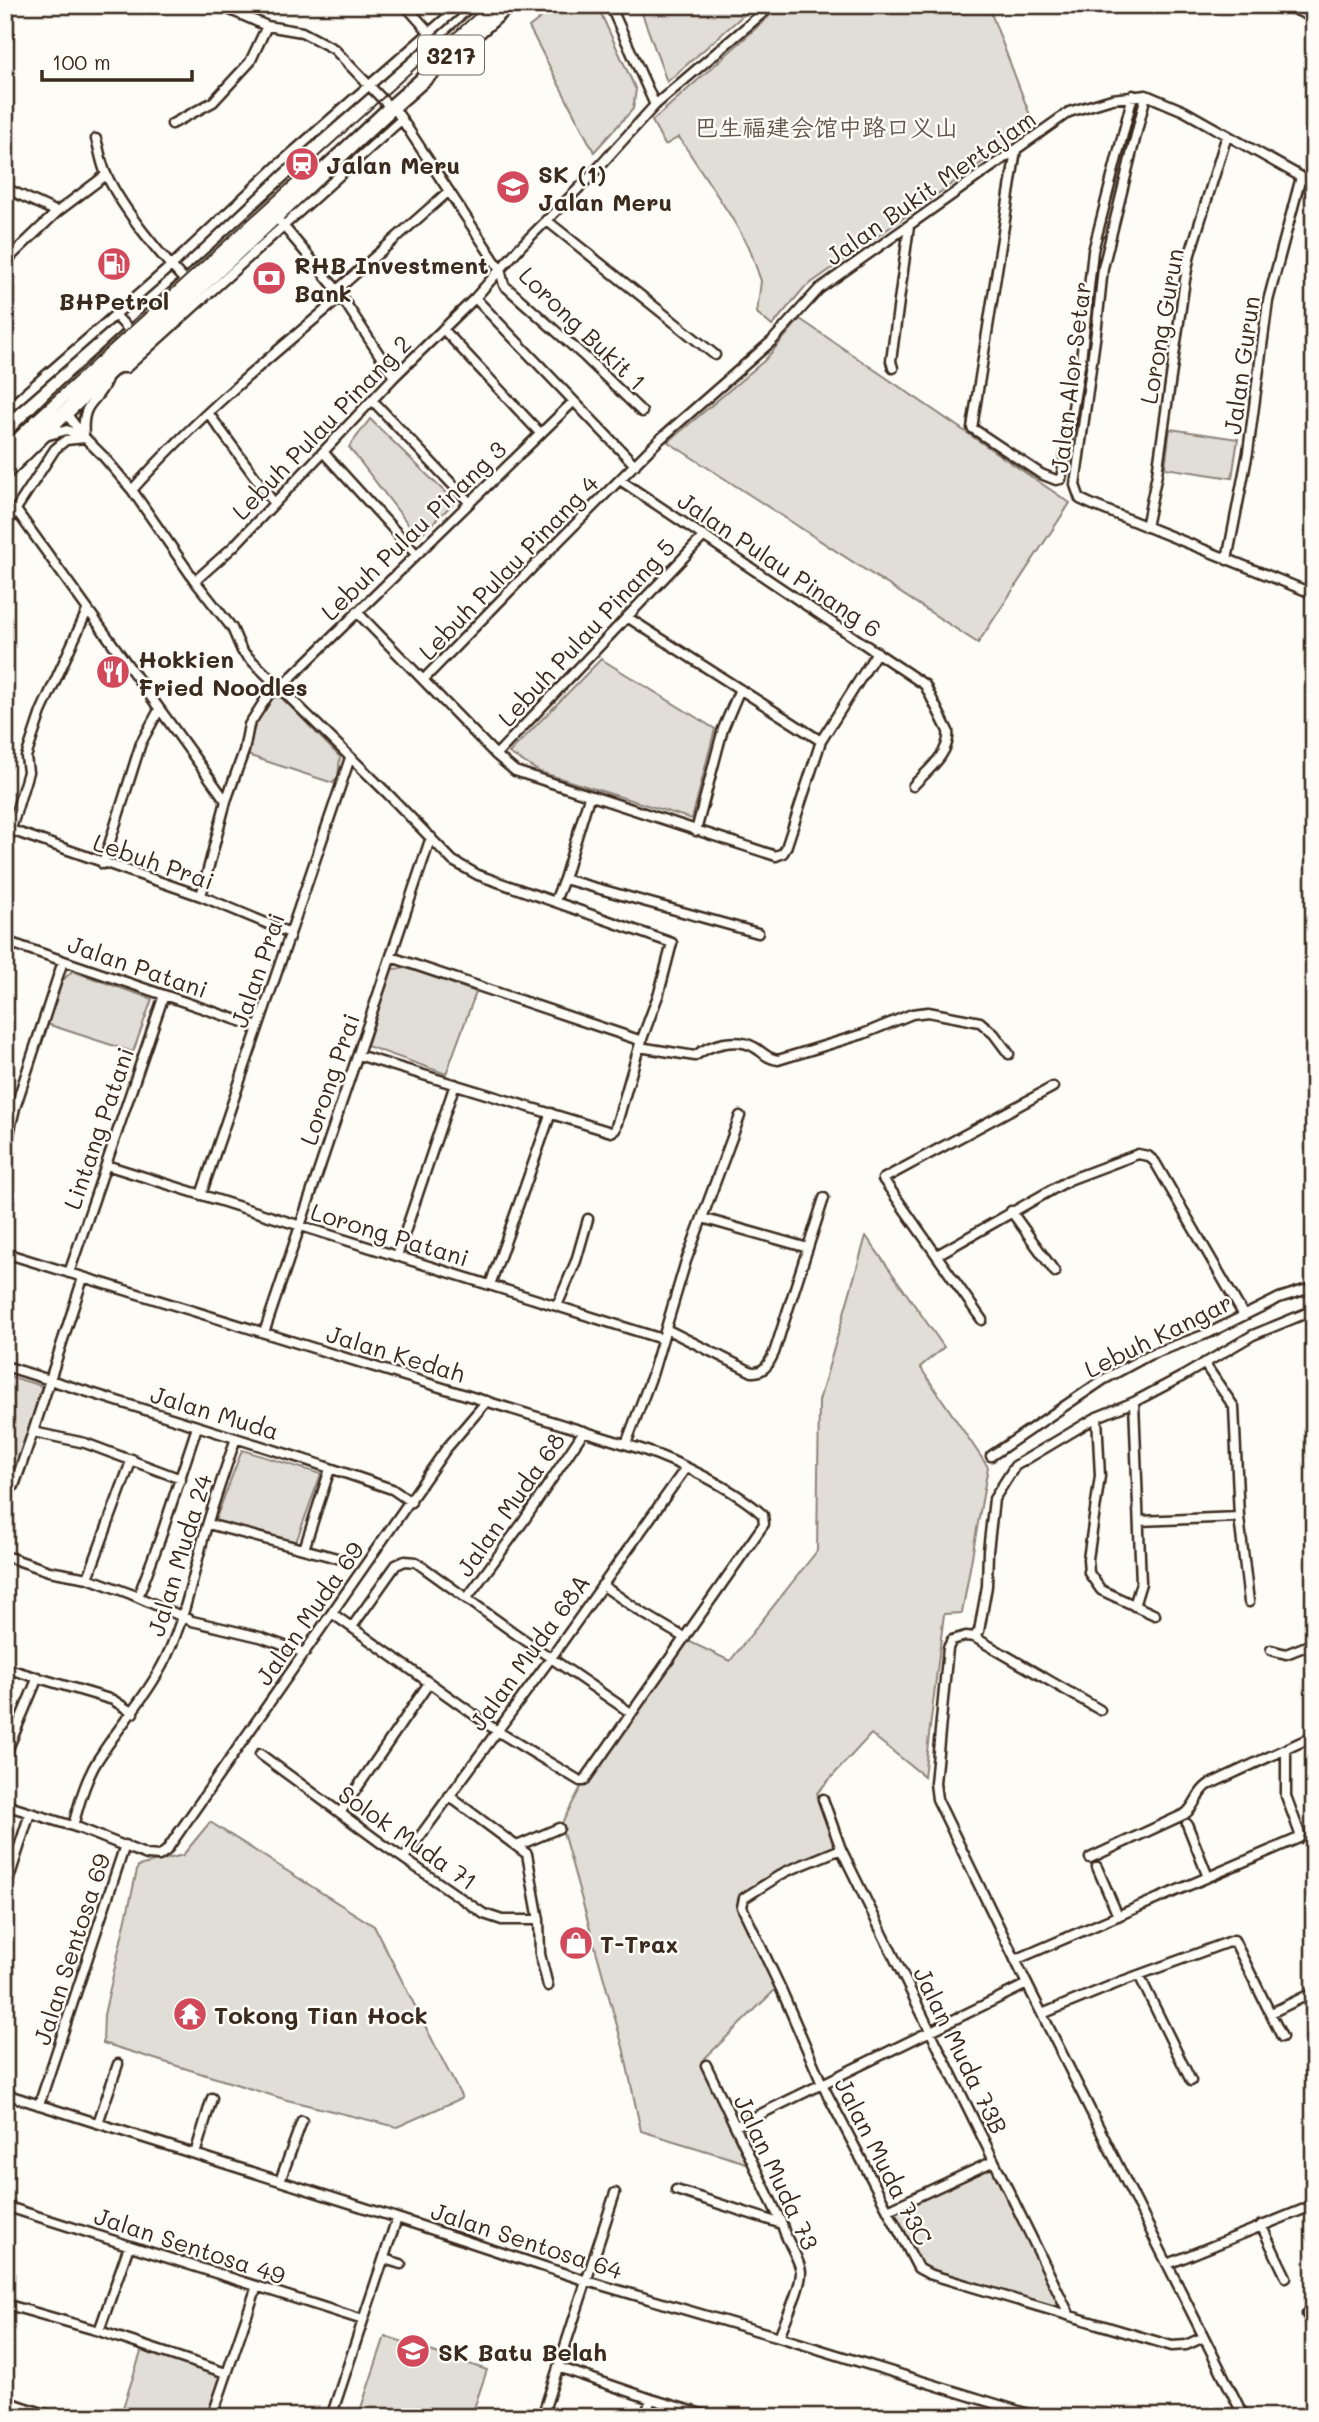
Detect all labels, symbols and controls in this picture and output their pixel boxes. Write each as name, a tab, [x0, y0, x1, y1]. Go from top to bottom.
road number: 3217	[418, 36, 484, 74]
scale bar	[42, 38, 192, 82]
text: 100 m	[52, 48, 111, 75]
street label: Jalan Bukit Mertajam	[819, 103, 1041, 271]
park label: 巴生福建会馆中路口义山	[694, 111, 958, 142]
station icon: Jalan Meru	[283, 145, 321, 183]
place label: Jalan Meru	[326, 149, 460, 180]
place label: SK (1) Jalan Meru	[538, 158, 672, 217]
school or university icon: SK (1) Jalan Meru	[494, 168, 532, 206]
fuel station icon: BHPetrol	[95, 245, 133, 283]
street label: Lorong Gurun	[1132, 246, 1190, 406]
place label: RHB Investment Bank	[294, 249, 489, 308]
bank icon: RHB Investment Bank	[250, 259, 288, 297]
street label: Lorong Bukit 1	[513, 259, 653, 397]
street label: Jalan Alor Setar	[1043, 280, 1097, 474]
place label: BHPetrol	[59, 285, 169, 316]
street label: Jalan Gurun	[1216, 294, 1266, 436]
street label: Lebuh Pulau Pinang 2	[225, 328, 417, 526]
street label: Lebuh Pulau Pinang 3	[314, 433, 512, 627]
street label: Lebuh Pulau Pinang 4	[411, 468, 605, 666]
street label: Jalan Pulau Pinang 6	[672, 484, 888, 644]
street label: Lebuh Pulau Pinang 5	[491, 532, 681, 732]
place label: Hokkien Fried Noodles	[138, 643, 308, 702]
restaurant icon: Hokkien Fried Noodles	[94, 653, 132, 691]
street label: Lebuh Prai	[89, 826, 219, 896]
street label: Jalan Prai	[223, 909, 291, 1031]
street label: Jalan Patani	[64, 928, 212, 1004]
street label: Lorong Prai	[292, 1009, 366, 1149]
street label: Lintang Patani	[56, 1043, 140, 1213]
street label: Lorong Patani	[307, 1195, 473, 1273]
street label: Lebuh Kangar	[1079, 1286, 1237, 1384]
street label: Jalan Kedah	[323, 1317, 469, 1389]
street label: Jalan Muda	[147, 1378, 283, 1446]
street label: Jalan Muda 68	[449, 1426, 571, 1582]
street label: Jalan Muda 24	[140, 1470, 218, 1640]
street label: Jalan Muda 69	[248, 1535, 370, 1691]
street label: Jalan Muda 68A	[462, 1568, 596, 1736]
street label: Solok Muda 71	[333, 1778, 483, 1896]
street label: Jalan Sentosa 69	[25, 1849, 117, 2049]
shop icon: T-Trax	[557, 1924, 595, 1962]
place label: T-Trax	[600, 1928, 678, 1959]
street label: Jalan Muda 73B	[907, 1961, 1015, 2139]
temple icon: Tokong Tian Hock	[171, 1995, 209, 2033]
place label: Tokong Tian Hock	[214, 1999, 428, 2030]
street label: Jalan Muda 73C	[828, 2072, 940, 2250]
street label: Jalan Muda 73	[728, 2090, 826, 2254]
street label: Jalan Sentosa 64	[427, 2194, 627, 2286]
street label: Jalan Sentosa 49	[91, 2199, 289, 2291]
school or university icon: SK Batu Belah	[394, 2332, 432, 2370]
place label: SK Batu Belah	[438, 2336, 607, 2367]

